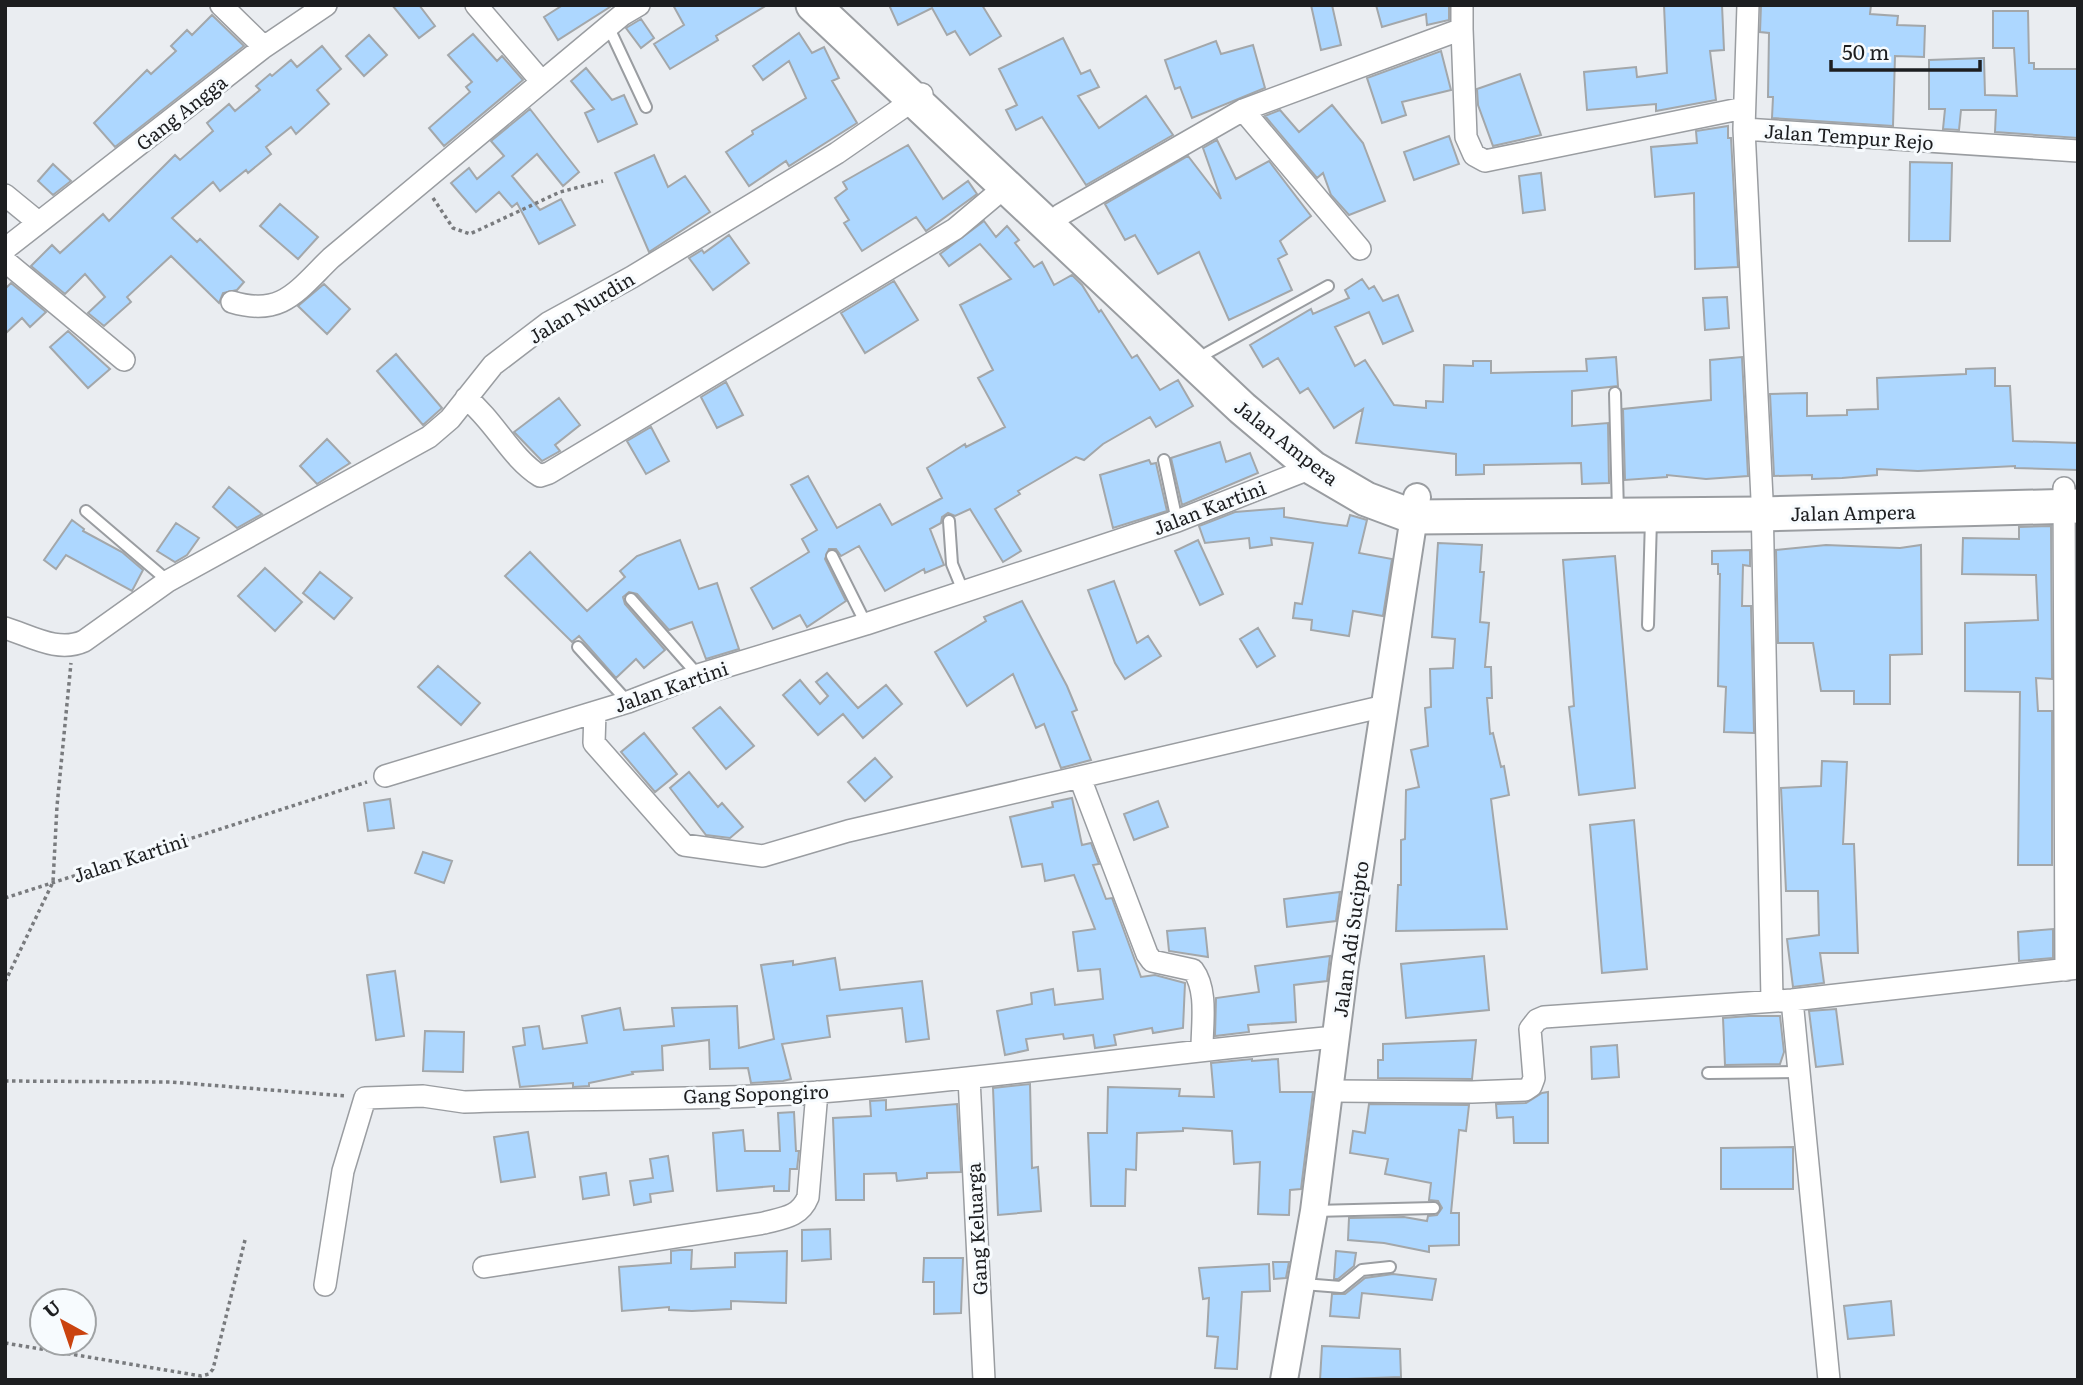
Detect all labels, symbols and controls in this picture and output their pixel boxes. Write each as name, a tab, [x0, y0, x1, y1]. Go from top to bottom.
scale bar	[1831, 28, 1980, 72]
text: 50 m	[1842, 35, 1889, 66]
street label: Gang Angga	[130, 67, 233, 156]
street label: Jalan Tempur Rejo	[1763, 116, 1935, 156]
street label: Jalan Nurdin	[523, 264, 639, 350]
street label: Jalan Ampera	[1229, 392, 1346, 492]
street label: Jalan Kartini	[1149, 473, 1269, 541]
street label: Jalan Ampera	[1790, 497, 1917, 527]
street label: Jalan Kartini	[610, 653, 732, 719]
street label: Jalan Kartini	[69, 825, 191, 889]
street label: Jalan Adi Sucipto	[1325, 859, 1375, 1019]
street label: Gang Sopongiro	[683, 1076, 829, 1110]
street label: Gang Keluarga	[959, 1161, 993, 1296]
north arrow	[28, 1287, 98, 1357]
text: U	[37, 1293, 66, 1324]

